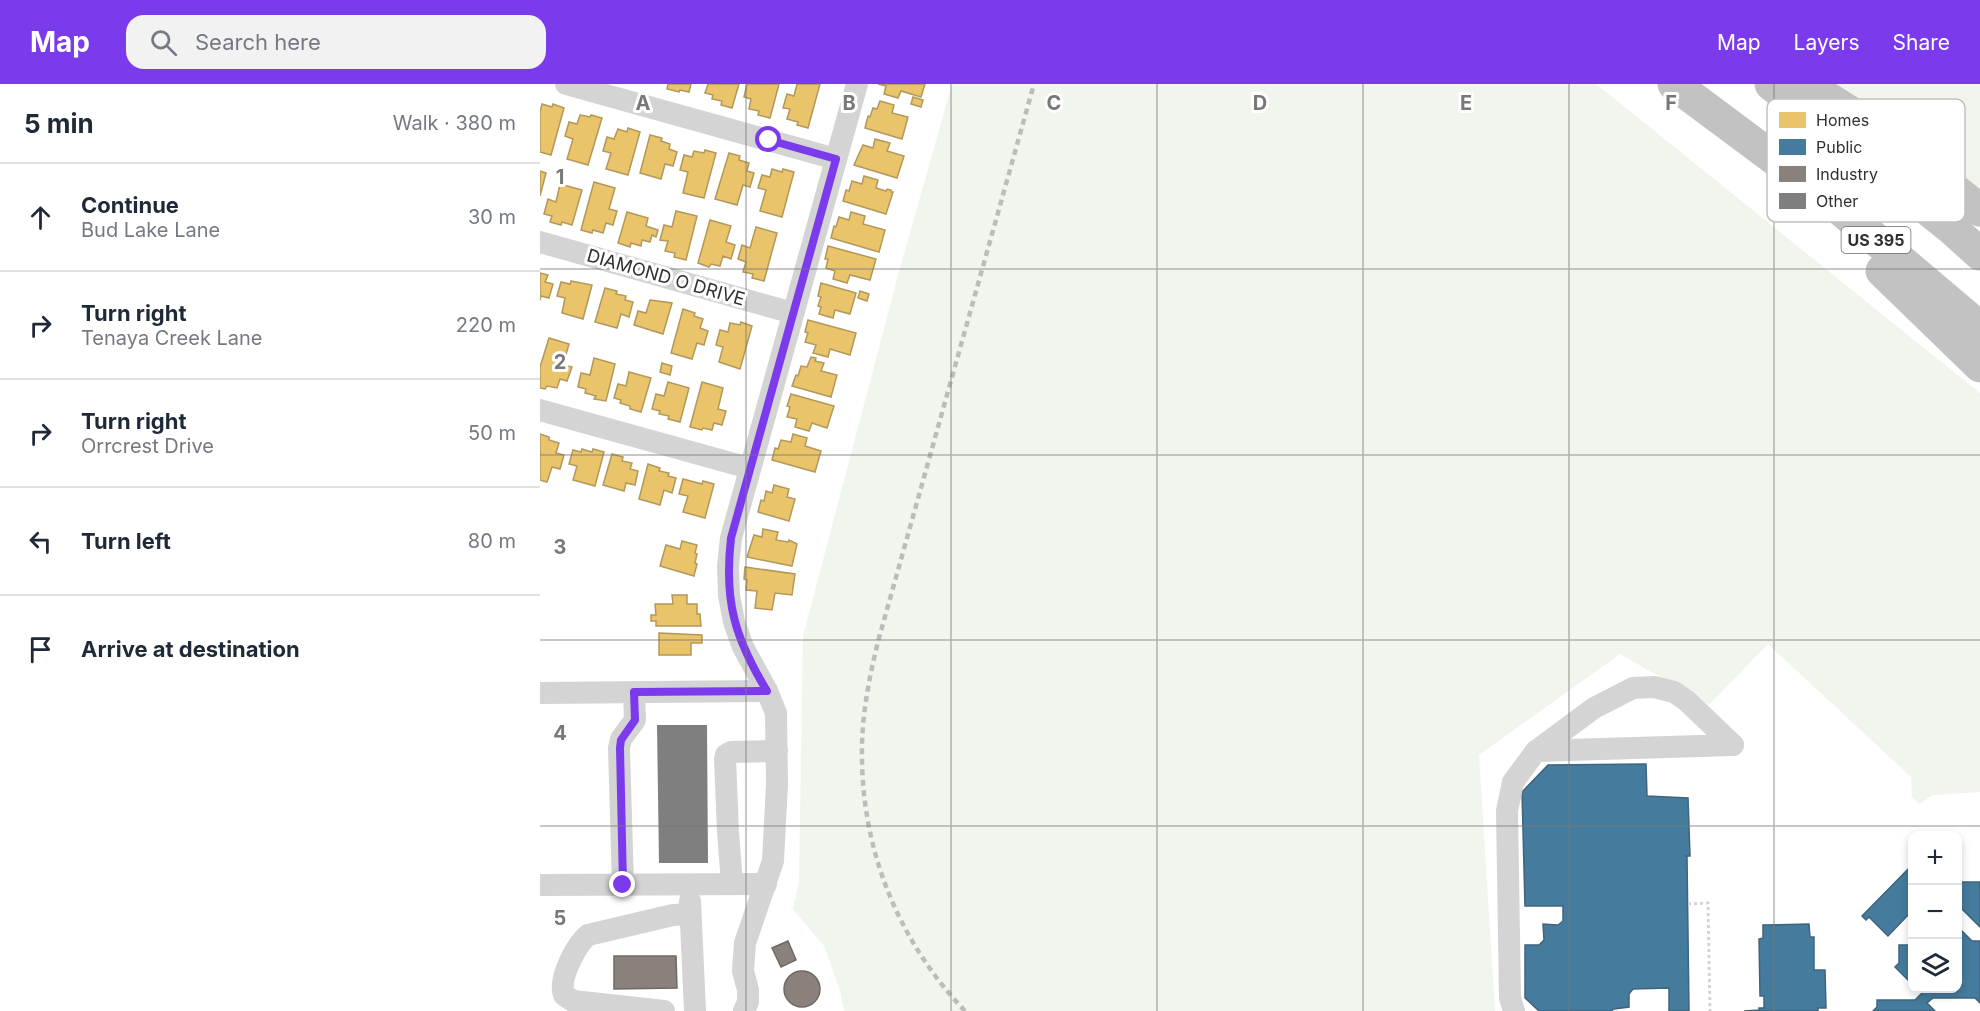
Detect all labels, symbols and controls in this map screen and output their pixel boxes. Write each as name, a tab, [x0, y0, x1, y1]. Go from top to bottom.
search box	[126, 15, 546, 69]
text: Map	[30, 25, 90, 59]
icon: search	[147, 26, 180, 59]
text: Search here	[195, 29, 321, 55]
text: Map	[1717, 30, 1761, 55]
text: Layers	[1794, 30, 1860, 55]
text: Share	[1893, 30, 1950, 55]
text: A	[636, 91, 651, 115]
text: B	[842, 91, 856, 115]
text: C	[1047, 91, 1061, 115]
text: D	[1253, 91, 1267, 115]
text: E	[1460, 91, 1472, 115]
text: F	[1665, 91, 1677, 115]
legend	[1767, 99, 1965, 222]
text: 5 min	[24, 108, 94, 139]
text: Homes	[1816, 110, 1869, 130]
text: Walk · 380 m	[393, 111, 516, 135]
route start	[755, 126, 781, 152]
text: Public	[1816, 137, 1862, 157]
text: Industry	[1816, 164, 1878, 184]
text: 1	[556, 165, 564, 189]
text: Other	[1816, 191, 1858, 211]
text: Continue	[81, 192, 179, 218]
icon: ahead	[24, 201, 57, 234]
text: 30 m	[468, 205, 516, 229]
text: Bud Lake Lane	[81, 218, 220, 242]
road number: US 395	[1842, 227, 1910, 253]
street label: DIAMOND O DRIVE	[585, 244, 747, 310]
text: Turn right	[81, 300, 187, 326]
icon: right	[24, 309, 57, 342]
text: 220 m	[456, 313, 516, 337]
text: Tenaya Creek Lane	[81, 326, 263, 350]
text: 2	[554, 350, 566, 374]
text: Turn right	[81, 408, 187, 434]
icon: right	[24, 417, 57, 450]
text: 50 m	[468, 421, 516, 445]
text: Orrcrest Drive	[81, 434, 214, 458]
icon: left	[24, 525, 57, 558]
text: Turn left	[81, 528, 171, 554]
text: 80 m	[468, 529, 516, 553]
text: 3	[554, 535, 566, 559]
icon: arrive	[24, 633, 57, 666]
text: Arrive at destination	[81, 636, 300, 662]
text: 4	[553, 721, 567, 745]
map controls	[1908, 831, 1962, 993]
button: +	[1908, 831, 1962, 885]
route end	[609, 871, 635, 897]
button: −	[1908, 885, 1962, 939]
text: 5	[554, 906, 566, 930]
button: layers	[1908, 939, 1962, 993]

